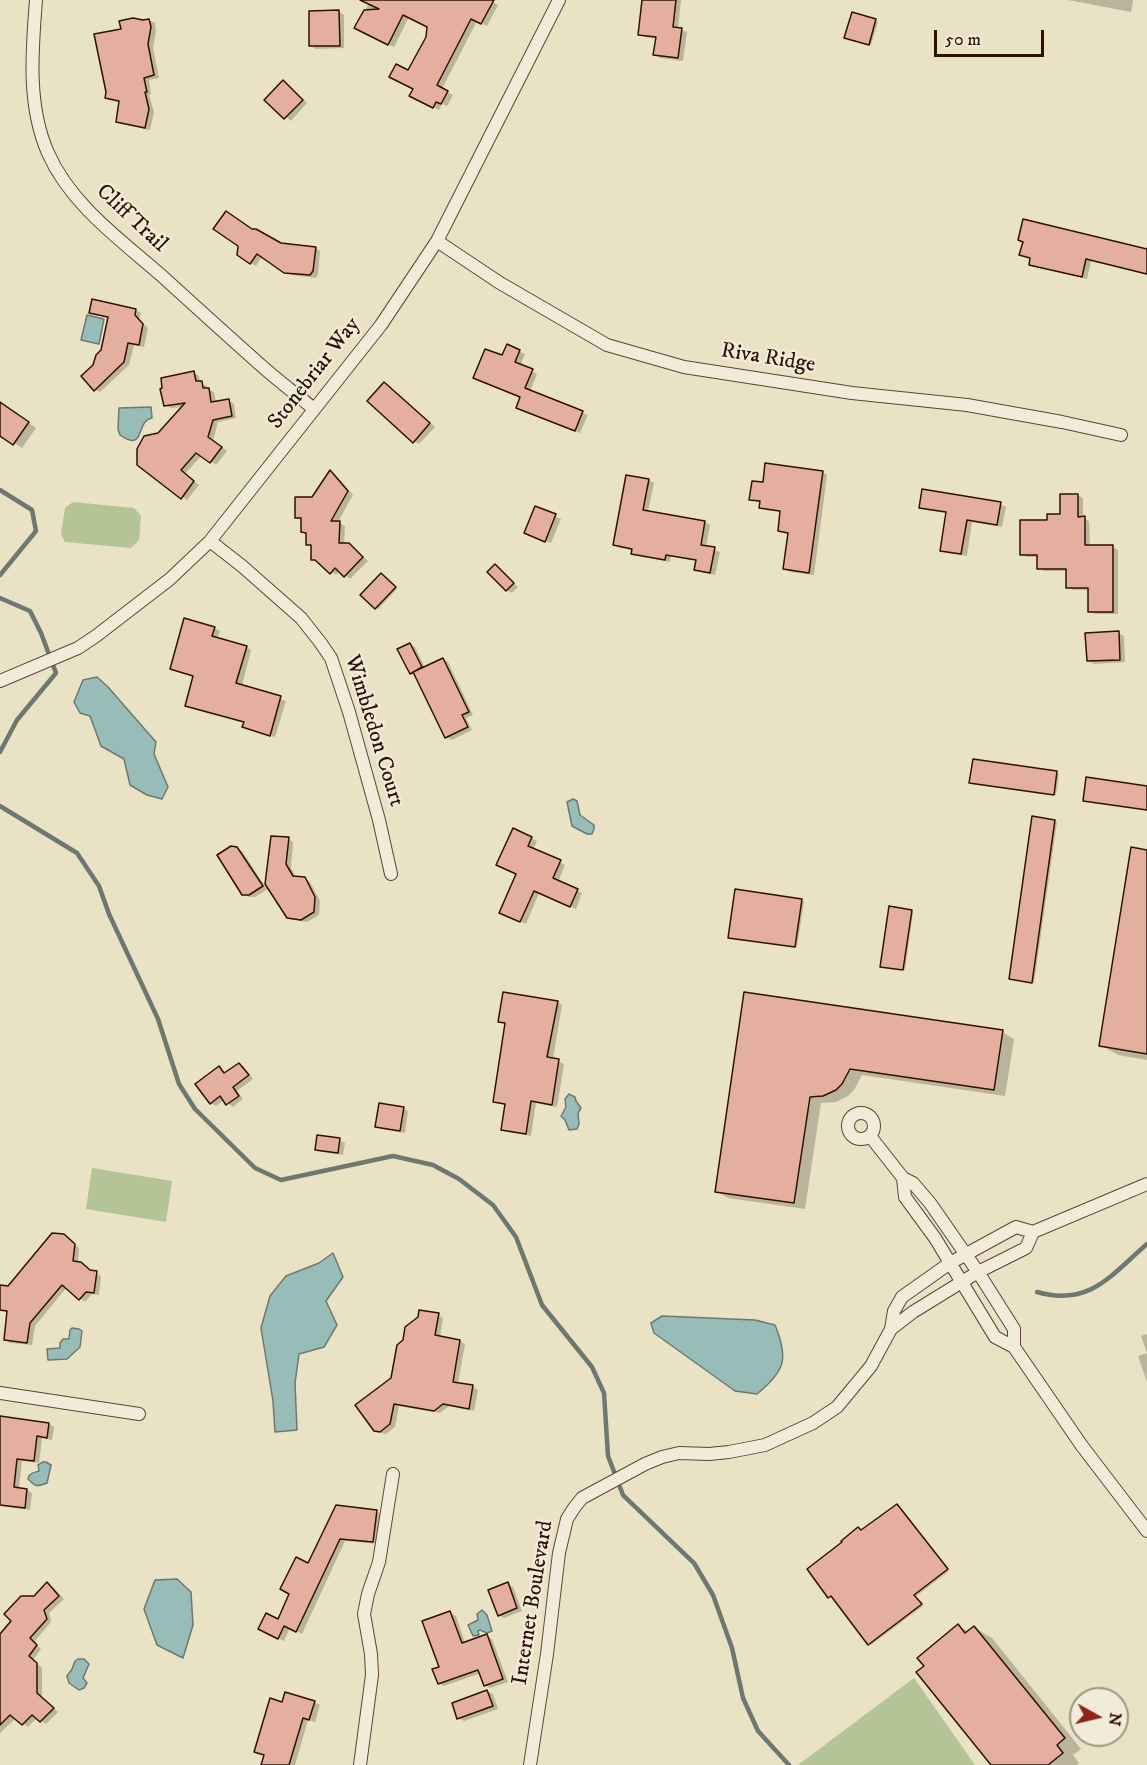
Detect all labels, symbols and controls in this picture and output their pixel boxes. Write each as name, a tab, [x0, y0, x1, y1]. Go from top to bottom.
scale bar	[937, 18, 1046, 56]
text: 50 m	[945, 29, 981, 51]
street label: Cliff Trail	[90, 179, 172, 259]
street label: Stonebriar Way	[263, 313, 367, 435]
street label: Riva Ridge	[719, 339, 817, 379]
street label: Wimbledon Court	[337, 652, 409, 810]
street label: Internet Boulevard	[508, 1519, 560, 1687]
north arrow	[1069, 1687, 1129, 1747]
text: N	[1104, 1711, 1126, 1727]

